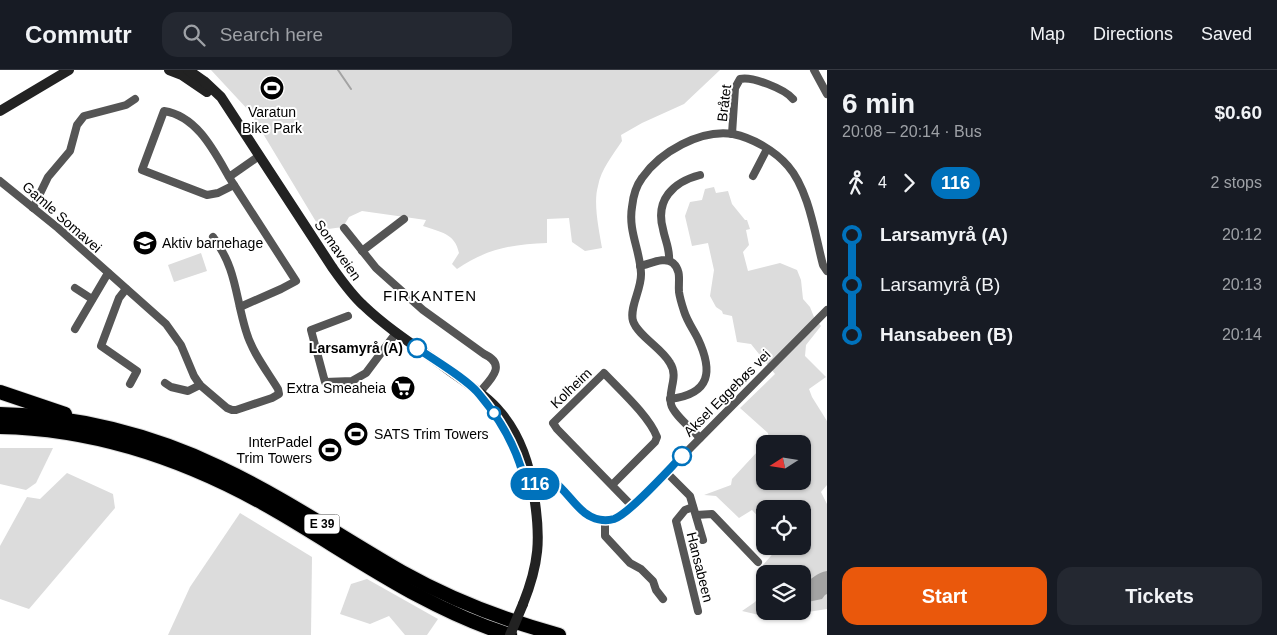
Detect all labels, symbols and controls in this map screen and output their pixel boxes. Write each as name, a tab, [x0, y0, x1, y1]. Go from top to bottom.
search box	[162, 12, 512, 57]
text: Commutr	[25, 21, 132, 48]
icon: search	[180, 21, 208, 49]
text: Search here	[220, 24, 323, 45]
text: Map	[1030, 24, 1065, 44]
text: Directions	[1093, 24, 1173, 44]
text: Saved	[1201, 24, 1252, 44]
sports icon: Varatun Bike Park	[259, 75, 285, 101]
street label: Bråtet	[714, 83, 734, 123]
text: 6 min	[842, 88, 915, 119]
text: $0.60	[1214, 102, 1262, 123]
place label: Varatun Bike Park	[242, 104, 303, 136]
text: 20:08 – 20:14 · Bus	[842, 123, 982, 140]
icon: walk	[842, 169, 870, 197]
icon: forward	[895, 169, 923, 197]
text: 116	[941, 173, 970, 193]
text: 4	[878, 174, 887, 191]
text: 2 stops	[1210, 174, 1262, 191]
street label: Gamle Somavei	[19, 178, 105, 256]
street label: Somaveien	[311, 217, 365, 283]
text: Larsamyrå (A)	[880, 224, 1008, 245]
text: 20:12	[1222, 226, 1262, 243]
school or university icon: Aktiv barnehage	[132, 230, 158, 256]
place label: Aktiv barnehage	[162, 235, 263, 251]
text: Larsamyrå (B)	[880, 274, 1000, 295]
text: 20:13	[1222, 276, 1262, 293]
district label: FIRKANTEN	[383, 287, 477, 304]
text: Hansabeen (B)	[880, 324, 1013, 345]
text: 20:14	[1222, 326, 1262, 343]
marker: Larsamyrå (A)	[407, 338, 427, 358]
place label: Larsamyrå (A)	[309, 340, 403, 356]
street label: Aksel Eggebøs vei	[680, 346, 774, 440]
street label: Kolheim	[547, 365, 595, 411]
supermarket icon: Extra Smeaheia	[390, 375, 416, 401]
place label: Extra Smeaheia	[286, 380, 386, 396]
unlabelled marker	[487, 406, 501, 420]
sports icon: SATS Trim Towers	[343, 421, 369, 447]
place label: SATS Trim Towers	[374, 426, 489, 442]
place label: InterPadel Trim Towers	[237, 434, 312, 466]
north arrow	[756, 435, 811, 490]
map controls	[756, 435, 811, 620]
sports icon: InterPadel Trim Towers	[317, 437, 343, 463]
unlabelled marker	[672, 446, 692, 466]
line badge: 116	[506, 468, 564, 500]
text: 116	[520, 474, 550, 494]
button: locate	[756, 500, 811, 555]
road number: E 39	[304, 514, 340, 534]
street label: Hansabeen	[684, 530, 716, 604]
button: layers	[756, 565, 811, 620]
button: Start	[842, 567, 1047, 625]
button: Tickets	[1057, 567, 1262, 625]

